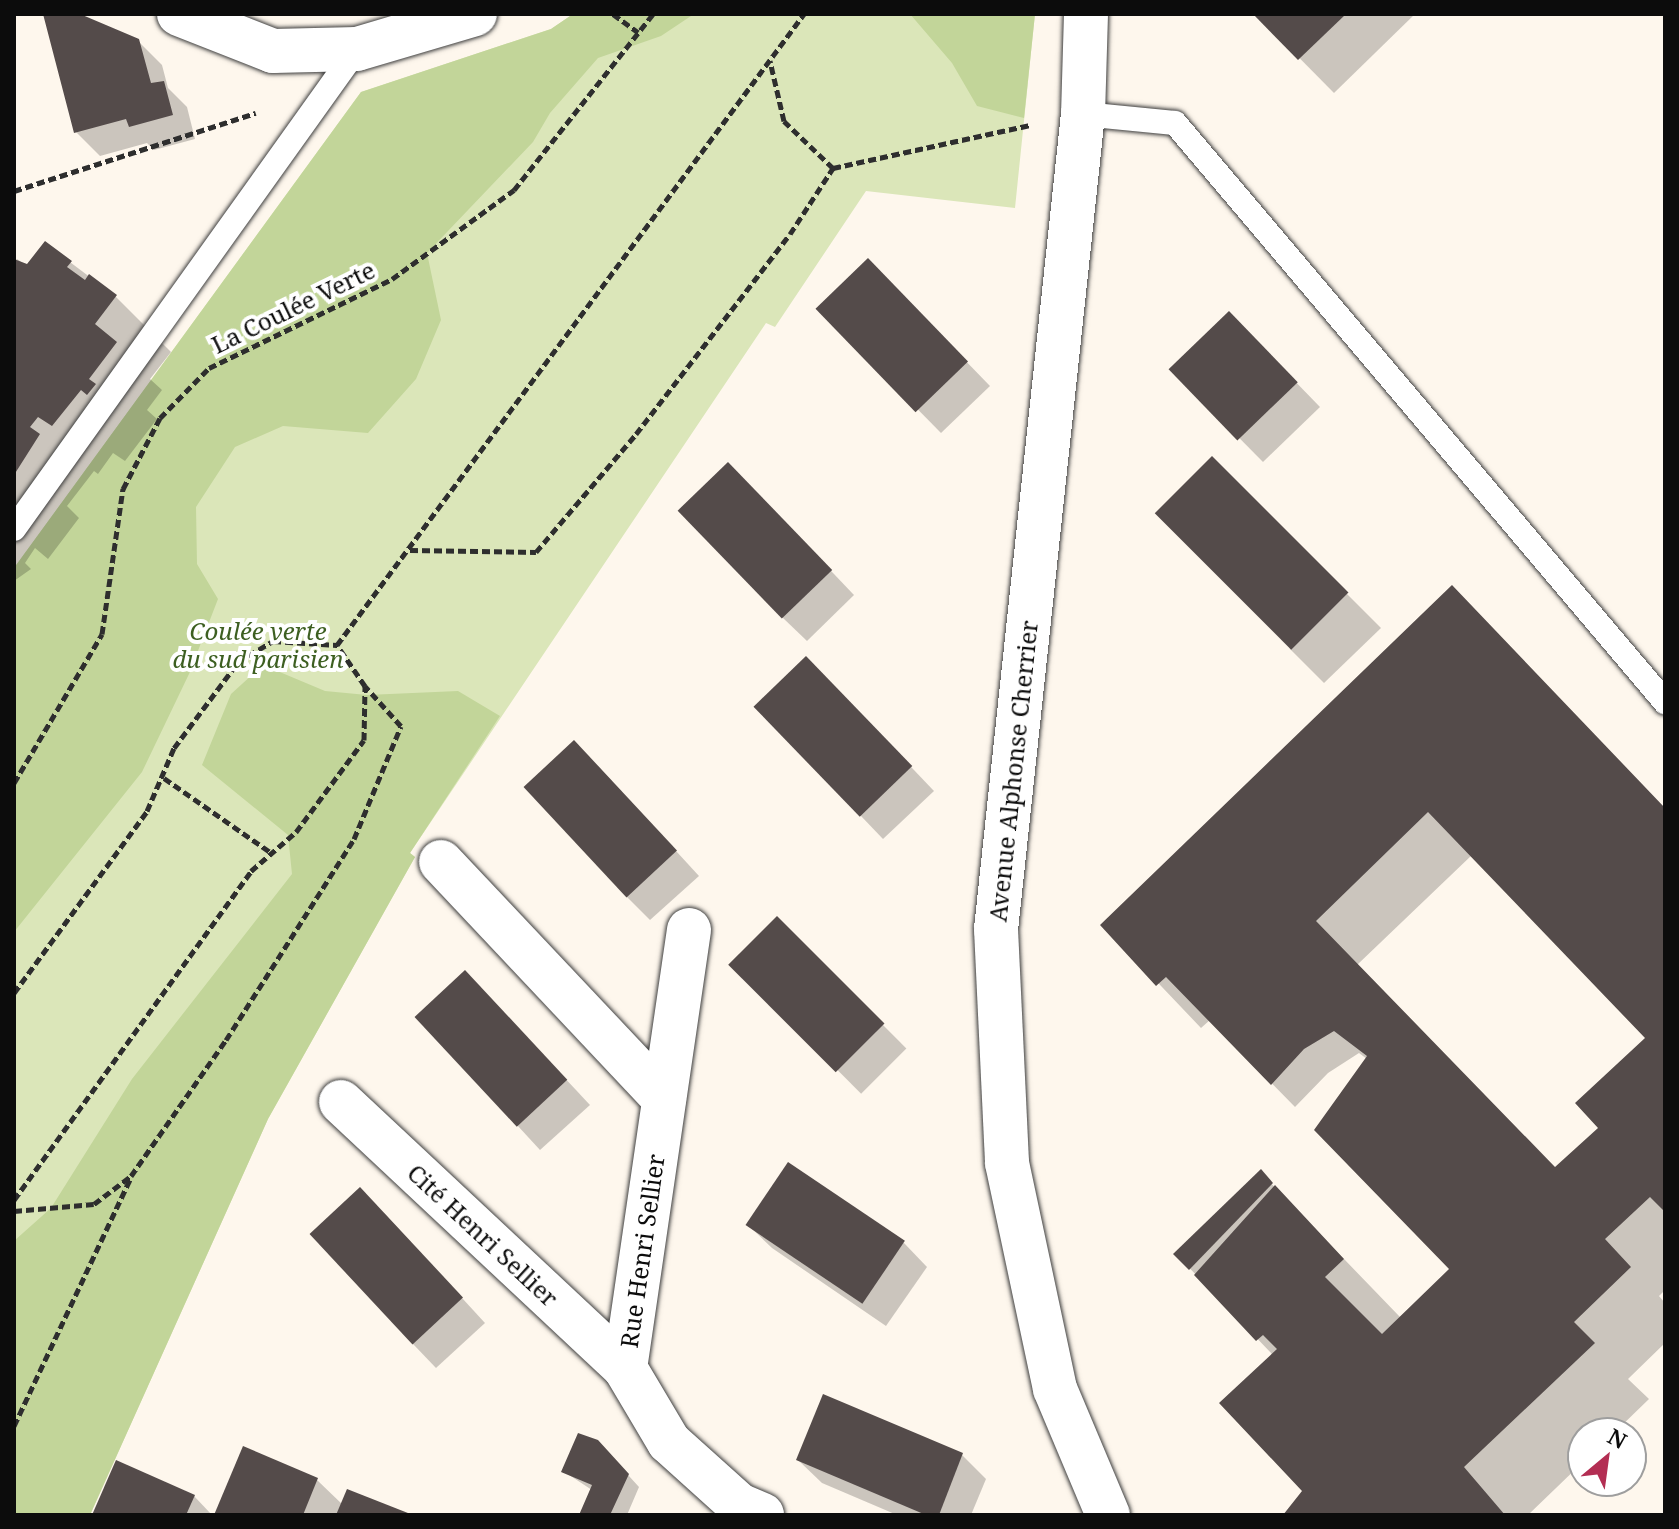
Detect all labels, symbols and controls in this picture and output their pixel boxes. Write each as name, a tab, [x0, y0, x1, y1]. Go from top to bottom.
street label: La Coulée Verte	[207, 255, 379, 359]
park label: Coulée verte du sud parisien	[172, 617, 344, 673]
street label: Avenue Alphonse Cherrier	[983, 619, 1043, 923]
street label: Rue Henri Sellier	[614, 1152, 670, 1350]
street label: Cité Henri Sellier	[402, 1158, 564, 1312]
north arrow	[1567, 1417, 1647, 1497]
text: N	[1603, 1420, 1633, 1455]

